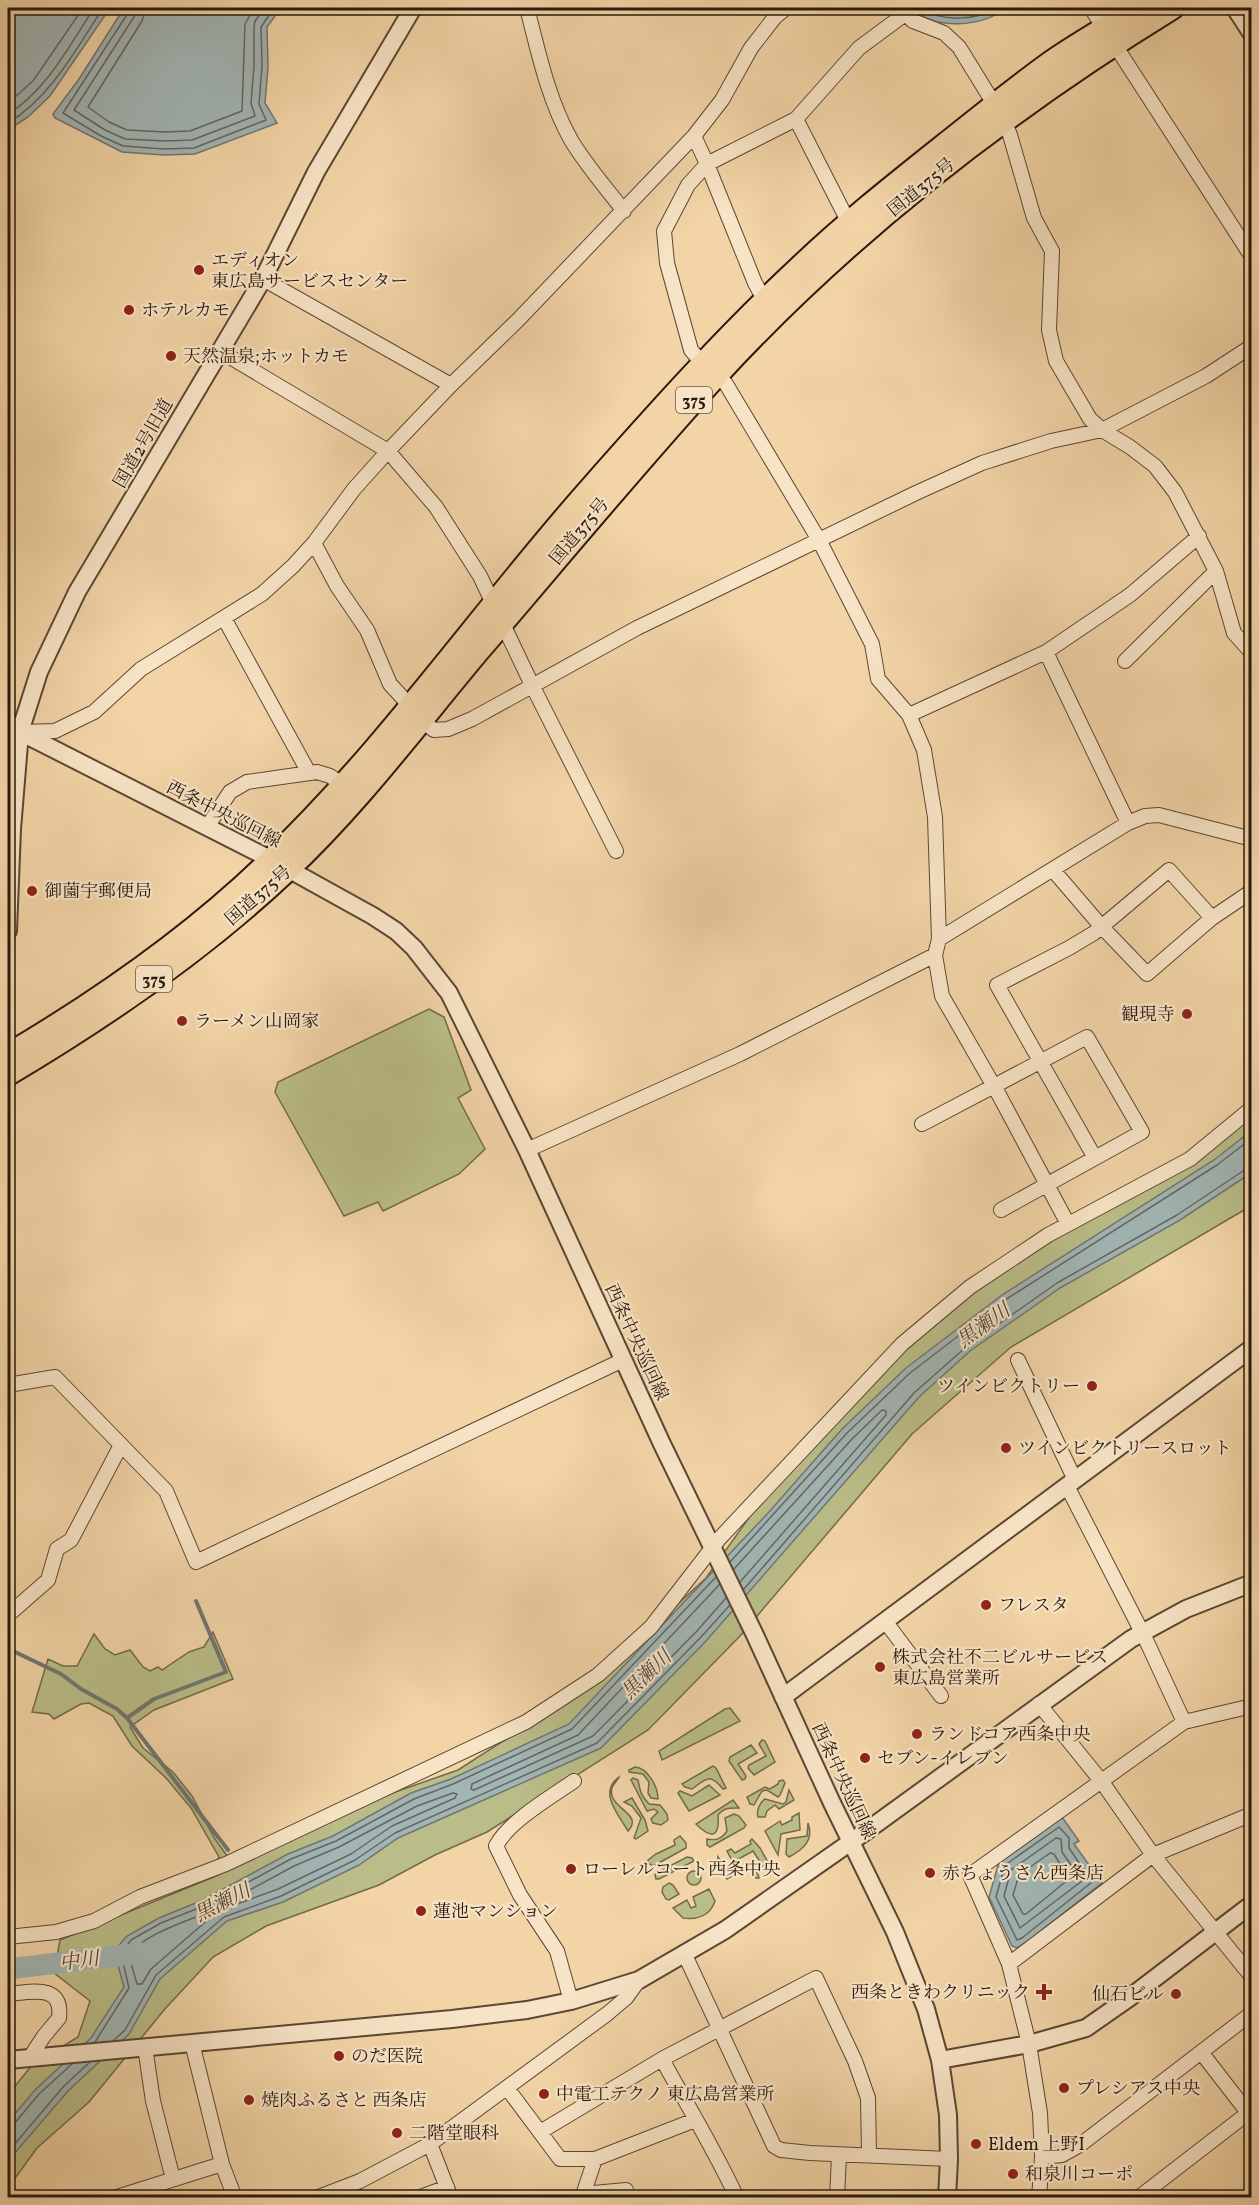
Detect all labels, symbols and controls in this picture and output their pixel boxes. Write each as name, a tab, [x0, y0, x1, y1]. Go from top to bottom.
street label: 国道375号	[883, 153, 961, 223]
place label: エディオン 東広島サービスセンター	[211, 249, 408, 295]
marker: エディオン 東広島サービスセンター	[192, 263, 206, 277]
place label: ホテルカモ	[141, 299, 230, 324]
marker: ホテルカモ	[122, 303, 136, 317]
place label: 天然温泉;ホットカモ	[183, 345, 349, 370]
marker: 天然温泉;ホットカモ	[164, 349, 178, 363]
road number: 375	[676, 387, 712, 413]
street label: 国道2号旧道	[109, 394, 180, 493]
street label: 国道375号	[545, 493, 616, 571]
street label: 西条中央巡回線	[162, 776, 285, 855]
street label: 国道375号	[220, 860, 298, 932]
place label: 御薗宇郵便局	[44, 880, 152, 905]
marker: 御薗宇郵便局	[25, 884, 39, 898]
road number: 375	[136, 966, 172, 992]
place label: 観現寺	[1121, 1003, 1175, 1028]
marker: 観現寺	[1180, 1007, 1194, 1021]
place label: ラーメン山岡家	[194, 1010, 319, 1035]
marker: ラーメン山岡家	[175, 1014, 189, 1028]
street label: 西条中央巡回線	[598, 1280, 674, 1405]
water label: 黒瀬川	[952, 1296, 1018, 1356]
place label: ツインビクトリー	[937, 1375, 1080, 1400]
marker: ツインビクトリー	[1085, 1379, 1099, 1393]
place label: ツインビクトリースロット	[1018, 1437, 1232, 1462]
marker: ツインビクトリースロット	[999, 1441, 1013, 1455]
place label: フレスタ	[998, 1594, 1069, 1619]
marker: フレスタ	[979, 1598, 993, 1612]
water label: 黒瀬川	[616, 1643, 680, 1706]
place label: 株式会社不二ビルサービス 東広島営業所	[892, 1646, 1108, 1692]
marker: 株式会社不二ビルサービス 東広島営業所	[873, 1660, 887, 1674]
street label: 西条中央巡回線	[805, 1719, 881, 1844]
place label: ランドコア西条中央	[929, 1723, 1090, 1748]
marker: ランドコア西条中央	[910, 1727, 924, 1741]
place label: セブン-イレブン	[877, 1747, 1009, 1772]
marker: セブン-イレブン	[858, 1751, 872, 1765]
place label: ローレルコート西条中央	[583, 1858, 780, 1883]
marker: ローレルコート西条中央	[564, 1862, 578, 1876]
place label: 赤ちょうさん西条店	[942, 1862, 1104, 1887]
marker: 赤ちょうさん西条店	[923, 1866, 937, 1880]
water label: 黒瀬川	[190, 1877, 258, 1930]
place label: 蓮池マンション	[433, 1900, 558, 1925]
marker: 蓮池マンション	[414, 1904, 428, 1918]
water label: 中川	[58, 1945, 103, 1978]
place label: 西条ときわクリニック	[851, 1981, 1030, 2006]
marker: 西条ときわクリニック	[1035, 1983, 1053, 2001]
place label: 仙石ビル	[1092, 1983, 1164, 2008]
marker: 仙石ビル	[1169, 1987, 1183, 2001]
place label: のだ医院	[351, 2045, 423, 2070]
marker: のだ医院	[332, 2049, 346, 2063]
place label: プレシアス中央	[1076, 2077, 1200, 2102]
marker: プレシアス中央	[1057, 2081, 1071, 2095]
place label: 中電工テクノ 東広島営業所	[556, 2083, 775, 2108]
marker: 中電工テクノ 東広島営業所	[537, 2087, 551, 2101]
place label: 焼肉ふるさと 西条店	[261, 2089, 427, 2114]
marker: 焼肉ふるさと 西条店	[242, 2093, 256, 2107]
place label: 二階堂眼科	[409, 2122, 499, 2147]
marker: 二階堂眼科	[390, 2126, 404, 2140]
place label: Eldem 上野I	[988, 2133, 1085, 2158]
marker: Eldem 上野I	[969, 2137, 983, 2151]
place label: 和泉川コーポ	[1025, 2163, 1133, 2188]
marker: 和泉川コーポ	[1006, 2167, 1020, 2181]

